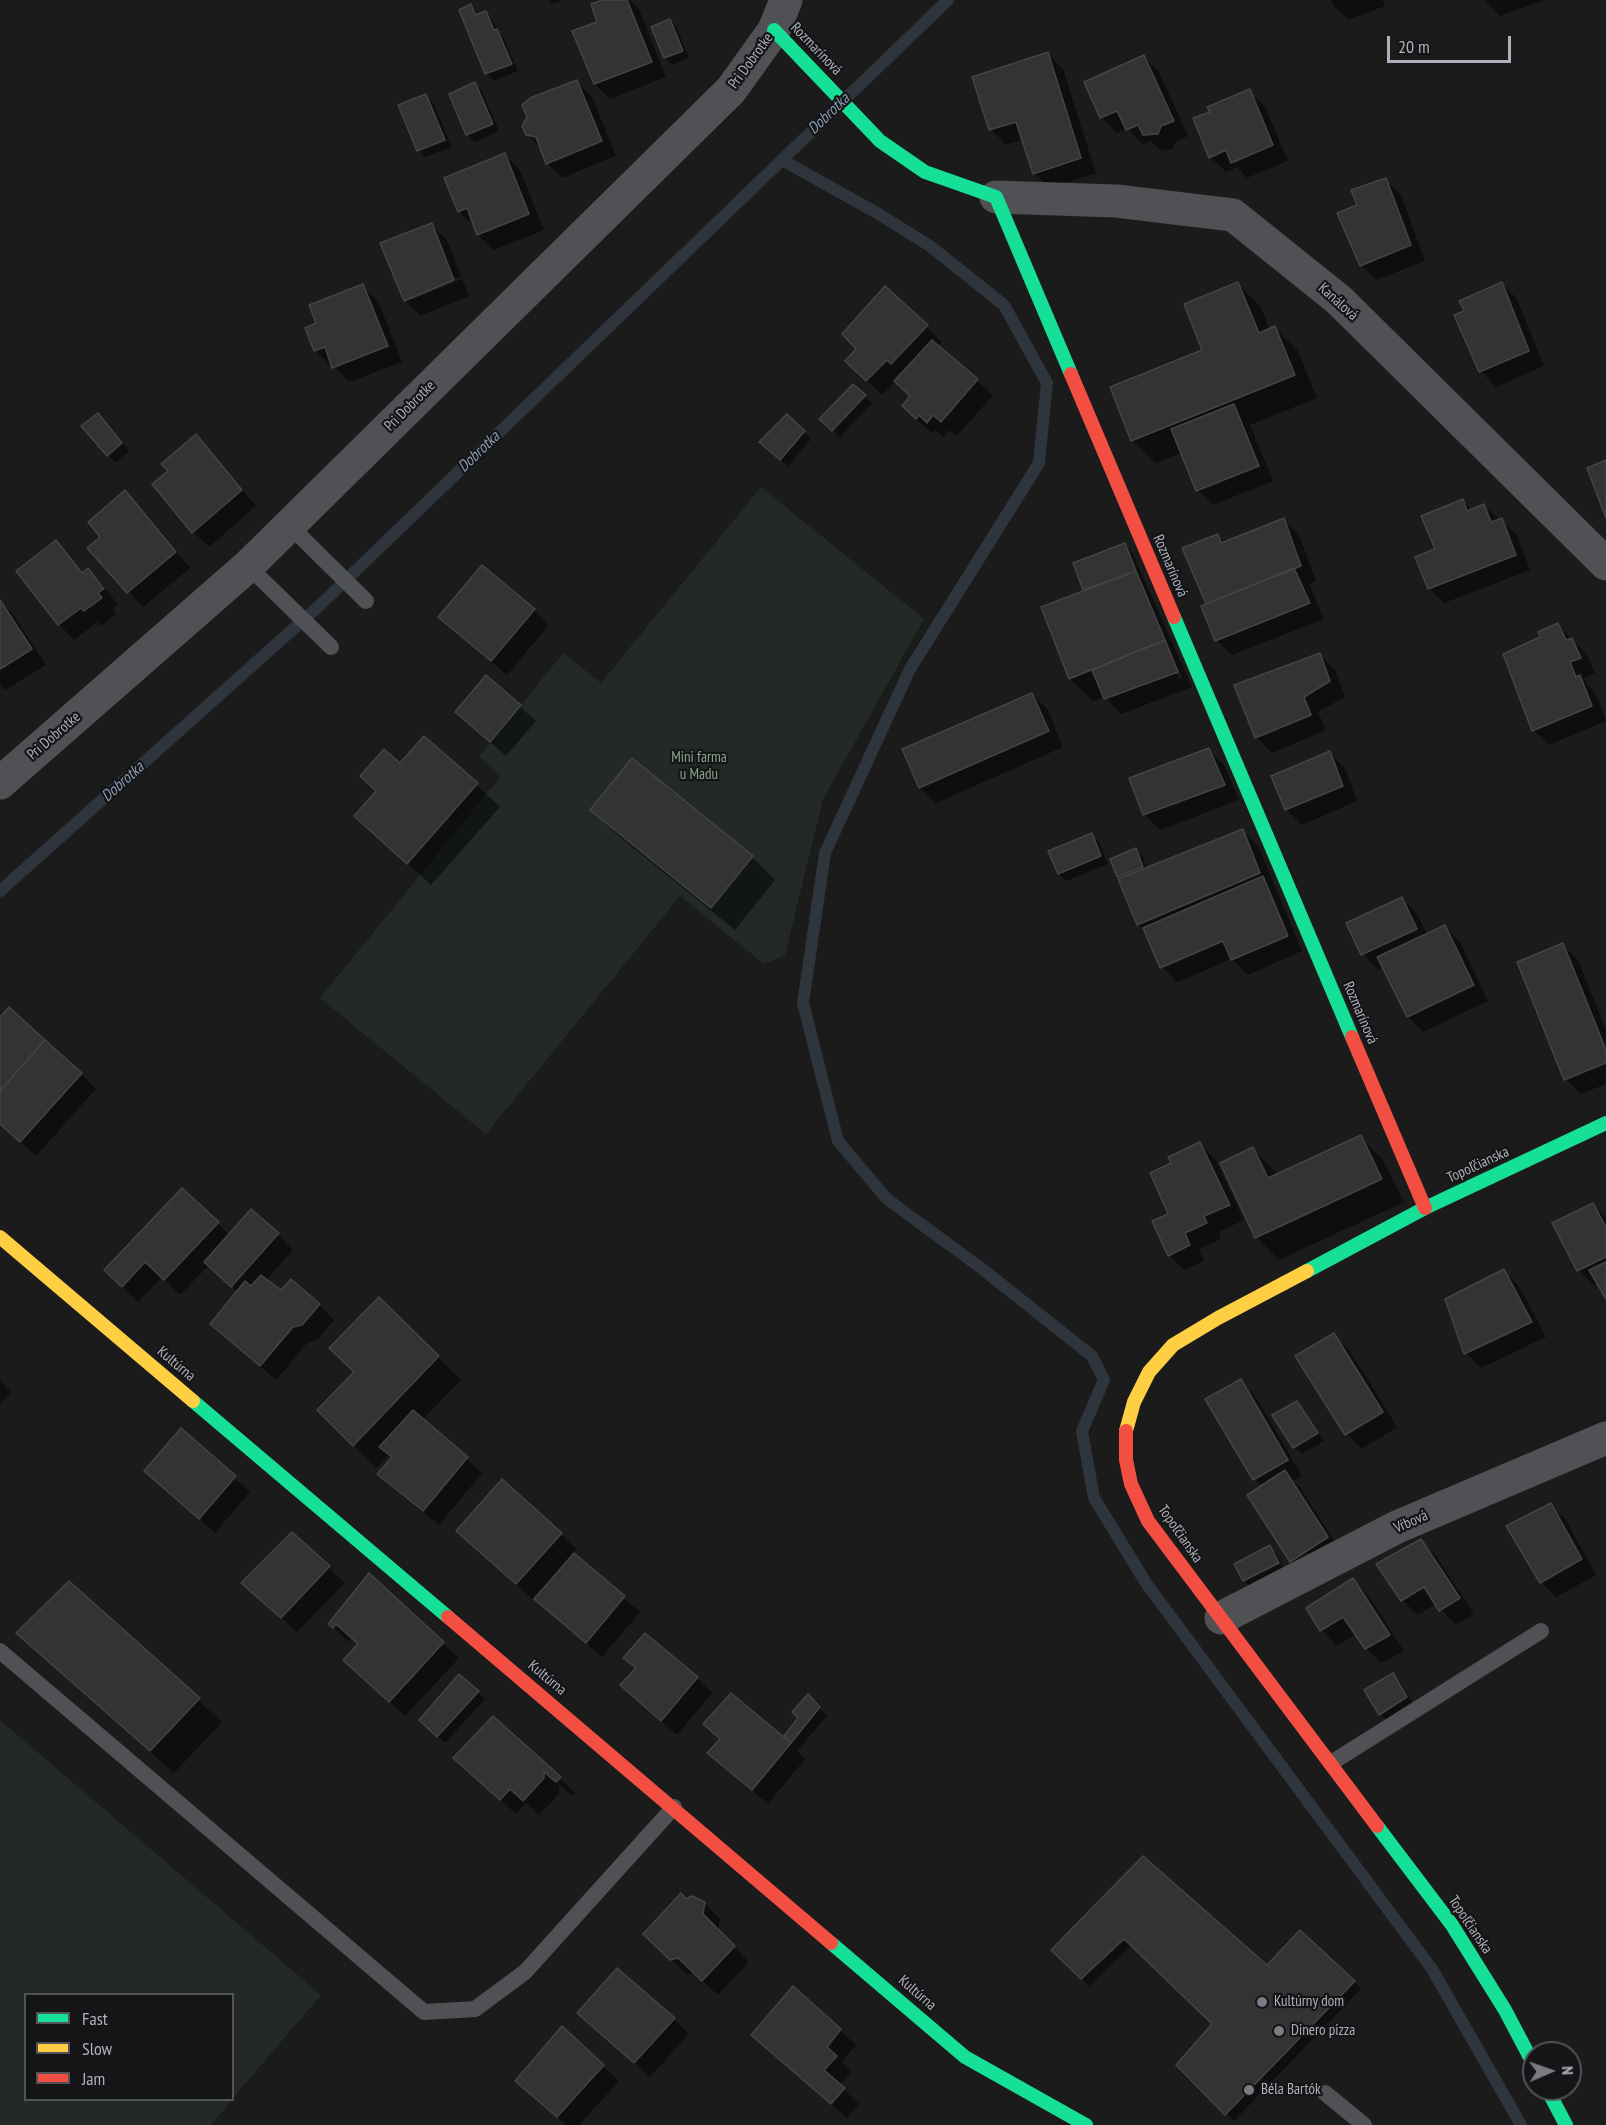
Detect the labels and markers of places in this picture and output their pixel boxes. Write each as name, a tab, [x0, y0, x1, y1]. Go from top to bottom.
place label: Kultúrny dom	[1274, 1993, 1344, 2011]
marker: Kultúrny dom	[1255, 1995, 1269, 2009]
place label: Dinero pizza	[1291, 2022, 1355, 2040]
marker: Dinero pizza	[1272, 2024, 1286, 2038]
place label: Béla Bartók	[1261, 2081, 1321, 2099]
marker: Béla Bartók	[1242, 2083, 1256, 2097]

